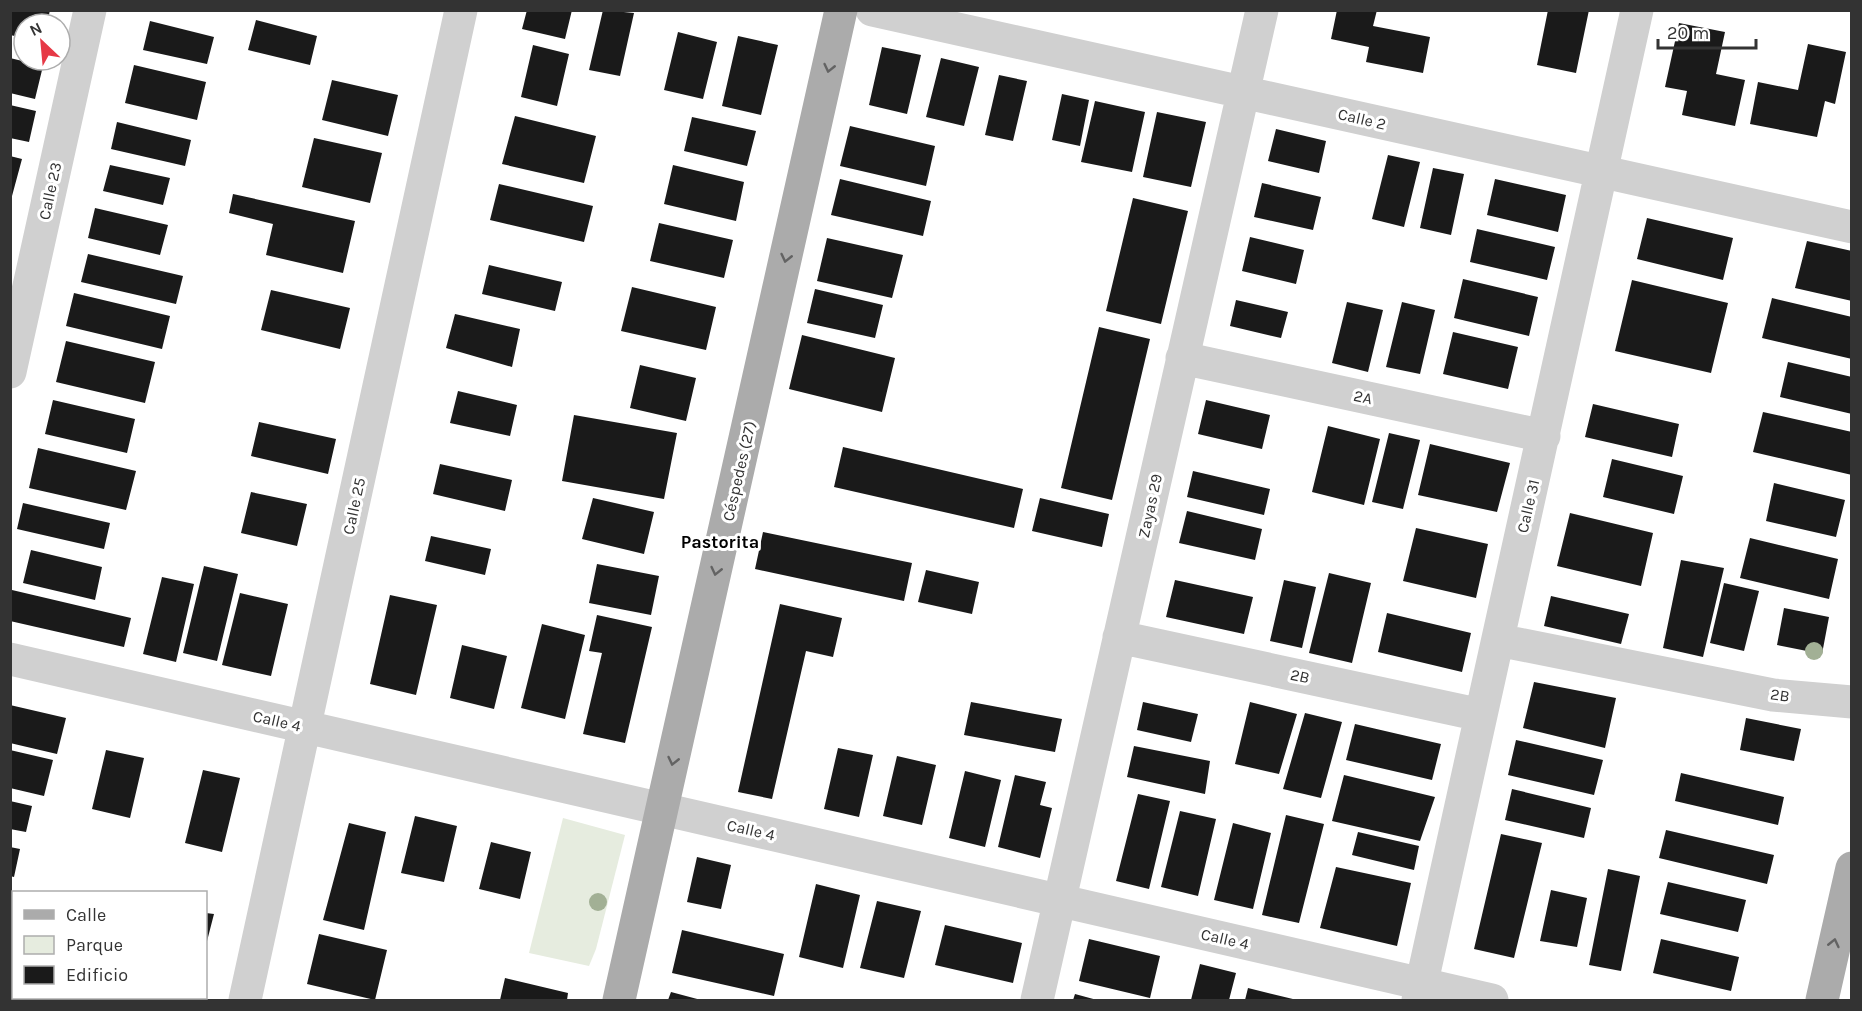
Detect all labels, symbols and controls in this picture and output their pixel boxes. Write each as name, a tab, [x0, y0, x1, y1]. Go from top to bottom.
north arrow	[12, 12, 72, 72]
scale bar	[1658, 12, 1756, 50]
text: N	[26, 18, 45, 40]
text: 20 m	[1667, 22, 1709, 44]
one-way arrow	[823, 62, 836, 72]
street label: Calle 2	[1336, 104, 1388, 134]
street label: Calle 23	[35, 161, 65, 221]
one-way arrow	[780, 253, 793, 263]
street label: 2A	[1352, 386, 1374, 408]
street label: Céspedes (27)	[718, 419, 760, 523]
street label: Zayas 29	[1134, 472, 1166, 540]
street label: Calle 25	[339, 476, 369, 536]
street label: Calle 31	[1513, 477, 1543, 535]
district label: Pastorita	[681, 531, 759, 553]
one-way arrow	[710, 566, 723, 576]
street label: 2B	[1289, 665, 1311, 687]
street label: 2B	[1769, 684, 1791, 706]
street label: Calle 4	[251, 706, 303, 736]
one-way arrow	[667, 756, 680, 766]
street label: Calle 4	[725, 815, 777, 845]
legend	[12, 891, 207, 999]
text: Calle	[66, 904, 106, 926]
street label: Calle 4	[1199, 924, 1251, 954]
text: Parque	[66, 934, 123, 956]
one-way arrow	[1827, 939, 1840, 949]
text: Edificio	[66, 964, 128, 986]

